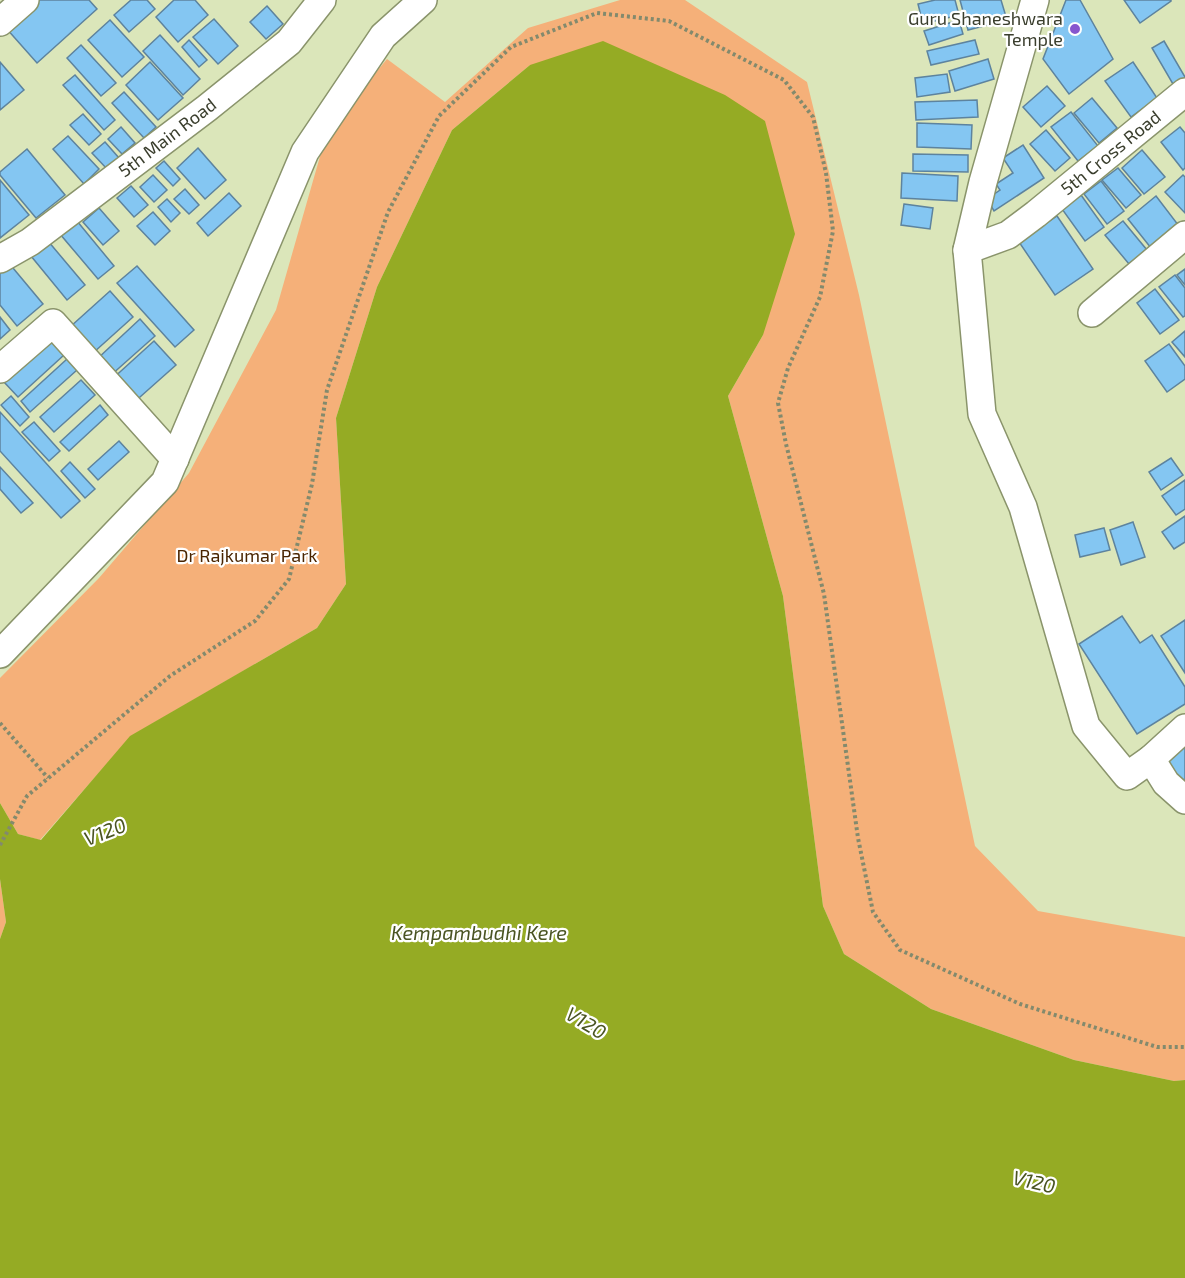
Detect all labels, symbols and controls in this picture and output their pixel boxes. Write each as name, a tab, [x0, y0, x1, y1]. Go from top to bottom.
place label: Guru Shaneshwara Temple	[908, 7, 1063, 50]
marker: Guru Shaneshwara Temple	[1068, 22, 1082, 36]
street label: 5th Main Road	[114, 93, 220, 181]
street label: 5th Cross Road	[1056, 105, 1165, 199]
park label: Dr Rajkumar Park	[176, 544, 318, 566]
water label: V120	[80, 812, 129, 850]
water label: Kempambudhi Kere	[391, 920, 567, 944]
water label: V120	[562, 1001, 611, 1044]
water label: V120	[1010, 1164, 1058, 1198]

